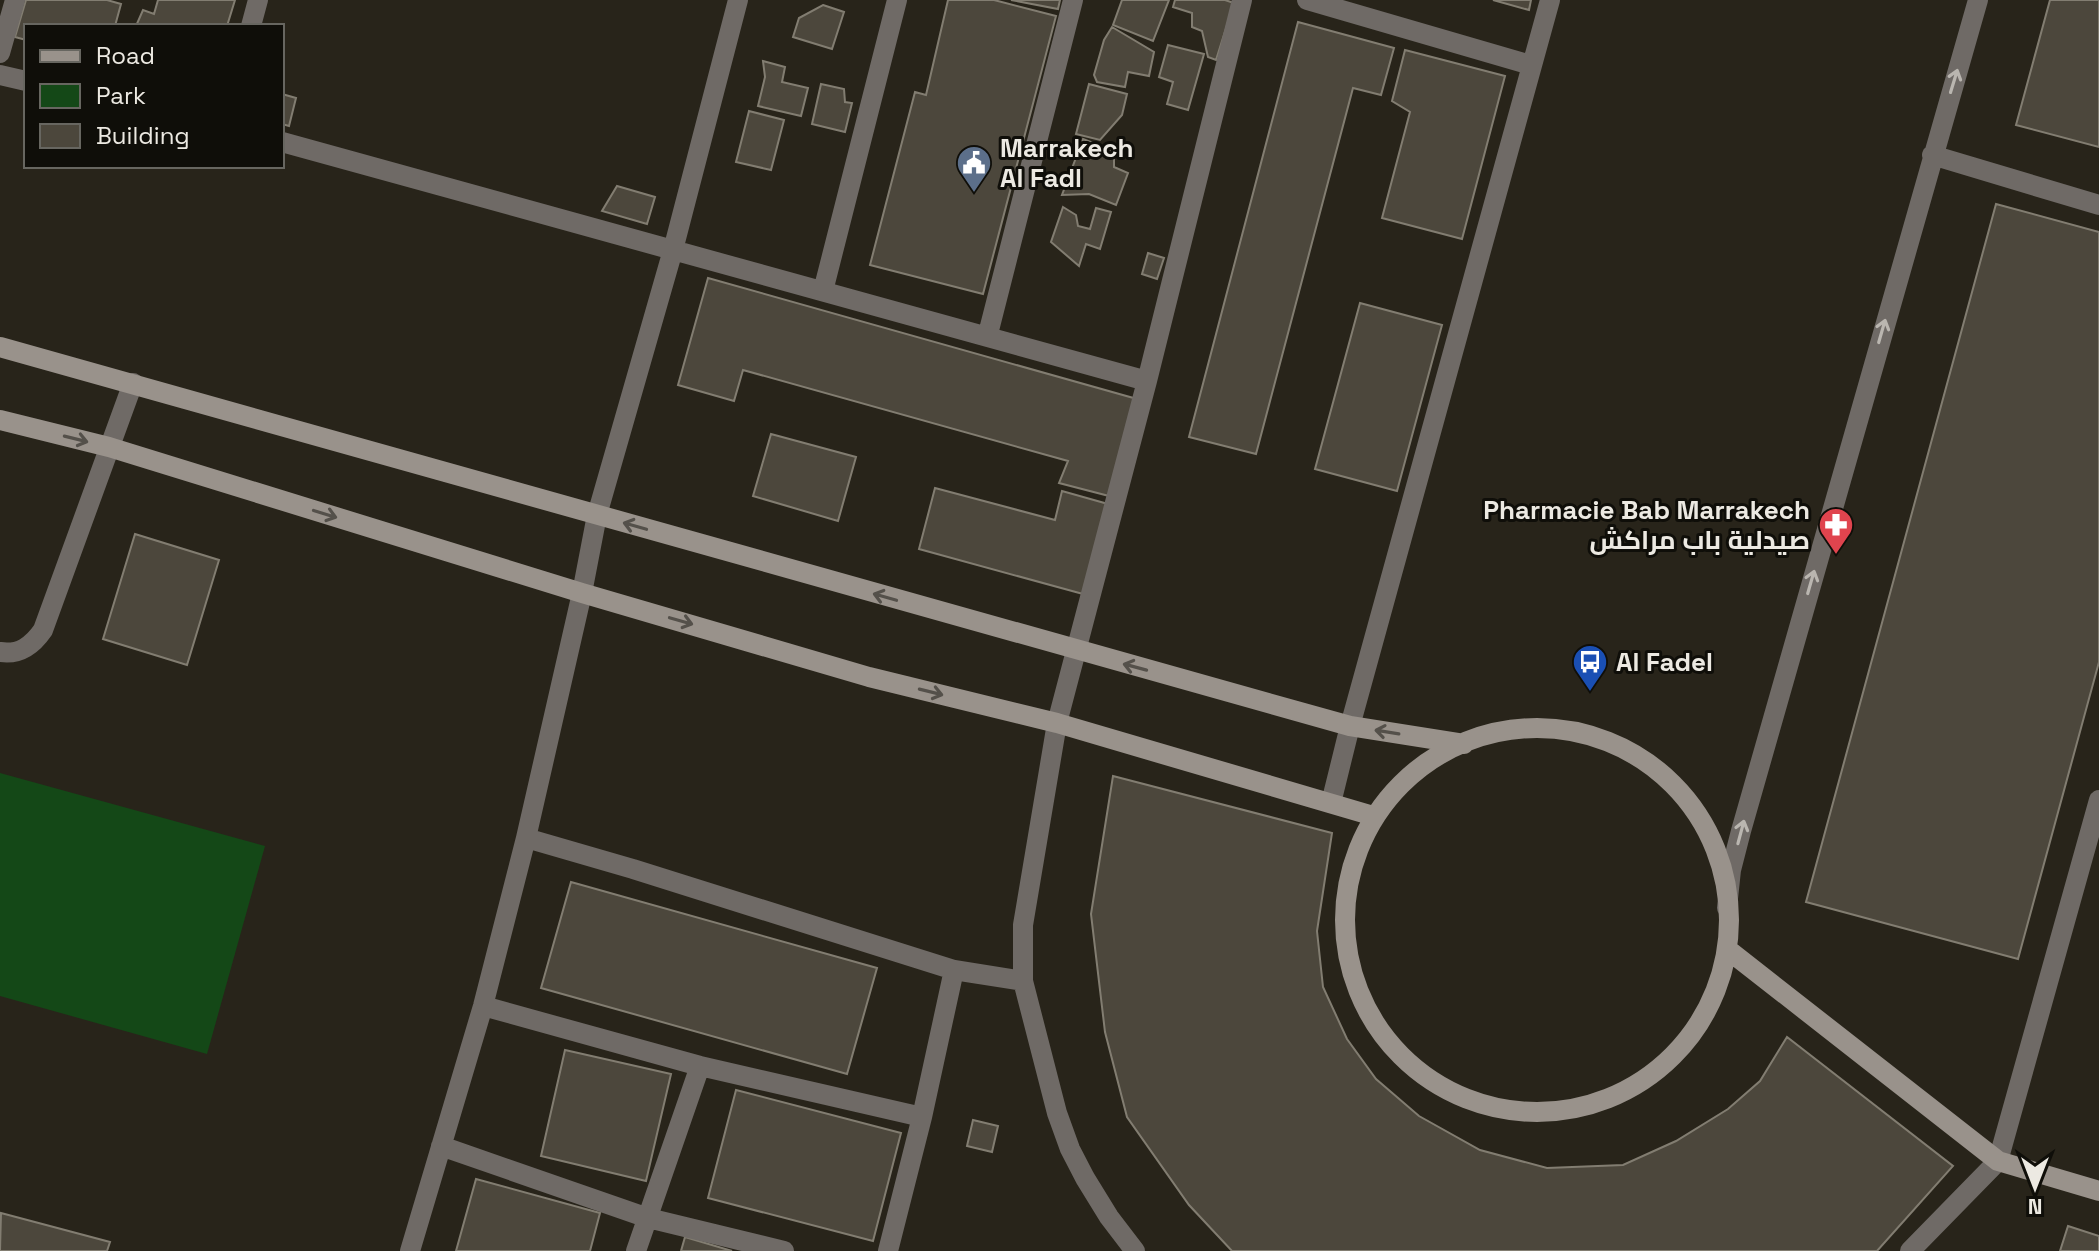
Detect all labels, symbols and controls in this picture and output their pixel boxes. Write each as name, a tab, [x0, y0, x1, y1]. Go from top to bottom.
legend	[24, 24, 284, 168]
text: Road	[96, 40, 155, 71]
one-way arrow	[1947, 69, 1962, 95]
text: Park	[96, 80, 146, 111]
text: Building	[96, 120, 190, 151]
place label: Marrakech Al Fadl	[1000, 131, 1133, 195]
public building icon: Marrakech Al Fadl	[955, 144, 993, 194]
one-way arrow	[1875, 319, 1890, 345]
one-way arrow	[62, 432, 88, 447]
place label: Pharmacie Bab Marrakech صيدلية باب مراكش	[1483, 493, 1810, 557]
pharmacy icon: Pharmacie Bab Marrakech صيدلية باب مراكش	[1817, 506, 1855, 556]
one-way arrow	[312, 507, 337, 522]
one-way arrow	[622, 518, 648, 533]
one-way arrow	[1805, 569, 1820, 595]
one-way arrow	[873, 589, 899, 604]
one-way arrow	[667, 615, 693, 630]
bus stop icon: Al Fadel	[1571, 643, 1609, 693]
place label: Al Fadel	[1616, 645, 1713, 679]
one-way arrow	[1123, 659, 1149, 674]
one-way arrow	[918, 685, 943, 700]
one-way arrow	[1375, 724, 1400, 739]
one-way arrow	[1734, 819, 1749, 845]
north arrow	[1995, 1147, 2075, 1227]
text: N	[2028, 1193, 2042, 1221]

